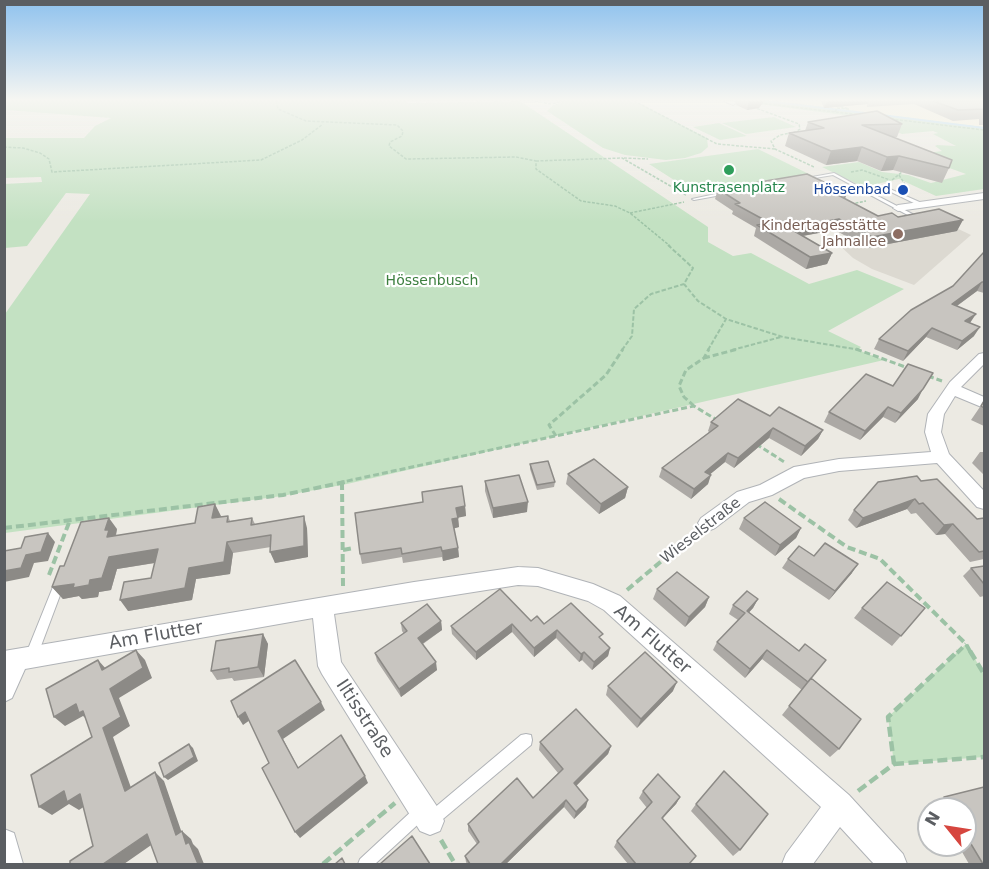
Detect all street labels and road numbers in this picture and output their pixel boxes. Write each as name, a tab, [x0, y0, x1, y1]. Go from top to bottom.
street label: Wieselstraße	[657, 494, 745, 568]
street label: Am Flutter	[609, 601, 695, 679]
street label: Am Flutter	[107, 617, 205, 655]
street label: Iltisstraße	[331, 676, 397, 762]

